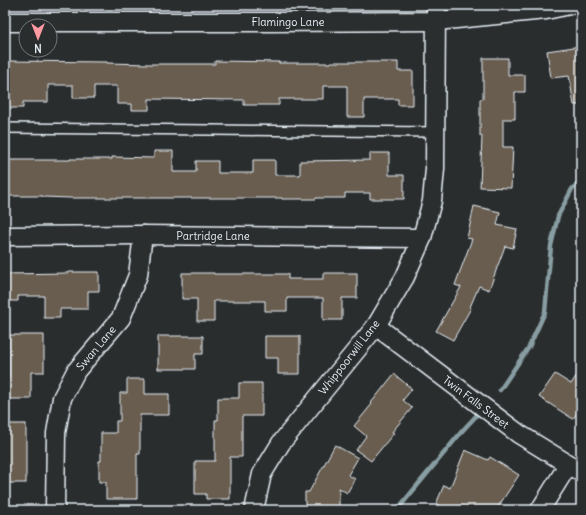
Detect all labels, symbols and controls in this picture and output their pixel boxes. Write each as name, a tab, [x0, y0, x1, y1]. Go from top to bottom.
street label: Flamingo Lane	[252, 15, 325, 29]
north arrow	[18, 18, 58, 58]
text: N	[34, 41, 42, 55]
street label: Partridge Lane	[176, 229, 250, 243]
street label: Whippoorwill Lane	[315, 317, 383, 397]
street label: Swan Lane	[73, 323, 119, 373]
street label: Twin Falls Street	[440, 373, 512, 432]

